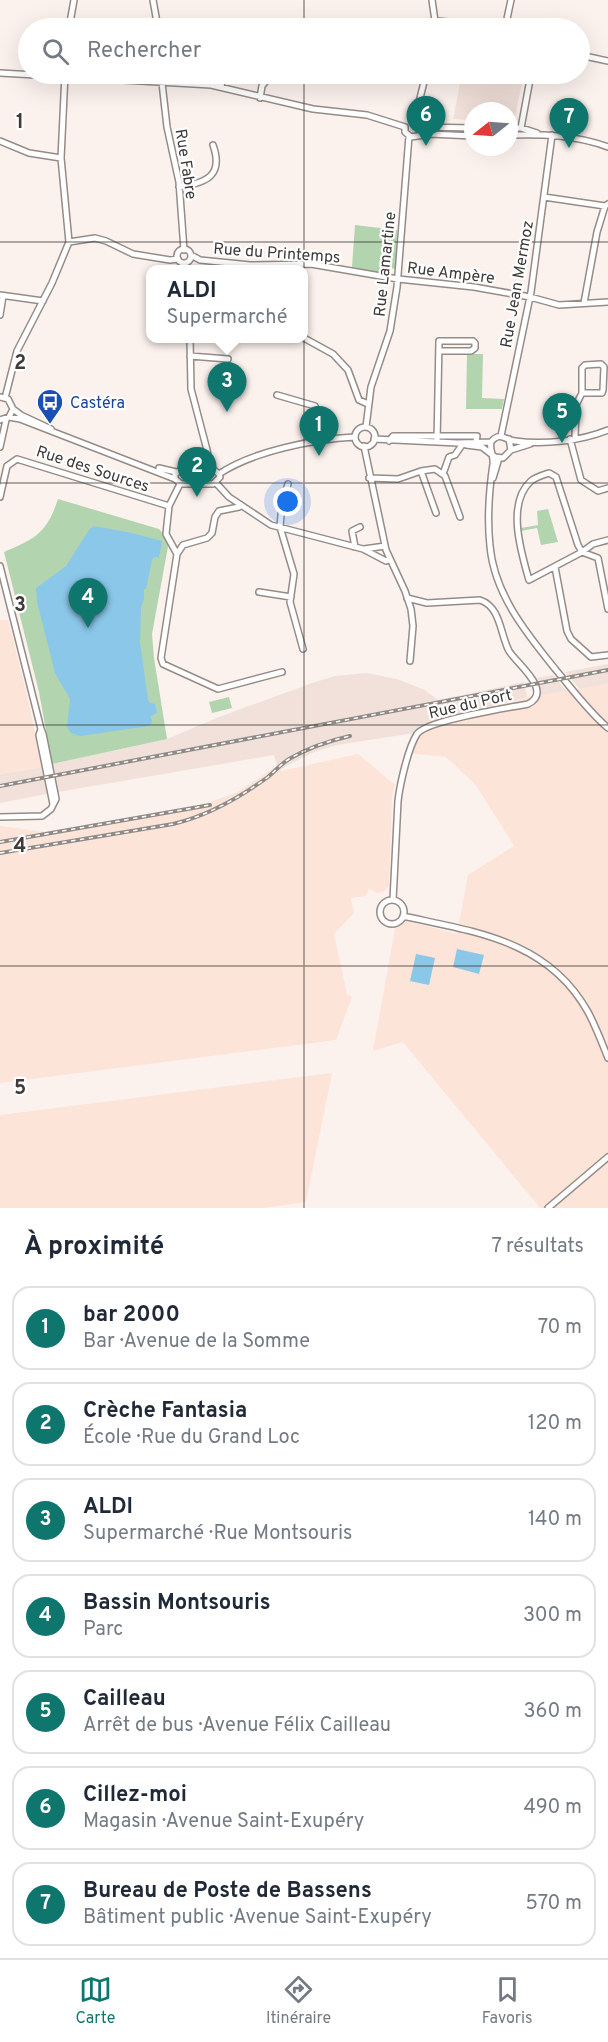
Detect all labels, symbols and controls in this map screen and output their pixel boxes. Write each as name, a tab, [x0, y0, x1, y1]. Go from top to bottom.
search box	[18, 18, 590, 84]
icon: search	[39, 35, 72, 68]
text: Rechercher	[87, 38, 201, 65]
pin: 6	[406, 96, 446, 146]
pin: 7	[550, 98, 588, 148]
north arrow	[464, 102, 518, 156]
text: 1	[16, 110, 24, 136]
street label: Rue Fabre	[170, 128, 200, 201]
street label: Rue Lamartine	[371, 211, 401, 318]
street label: Rue Jean Mermoz	[497, 219, 539, 350]
street label: Rue du Printemps	[213, 240, 341, 268]
street label: Rue Ampère	[406, 259, 496, 289]
popup	[146, 265, 308, 343]
text: ALDI	[166, 278, 217, 305]
text: Supermarché	[166, 305, 288, 331]
text: 2	[14, 351, 26, 377]
pin: 3	[208, 362, 246, 412]
bus stop icon: Castéra	[35, 387, 65, 425]
place label: Castéra	[70, 394, 125, 414]
pin: 5	[542, 394, 582, 443]
pin: 1	[300, 406, 338, 456]
street label: Rue des Sources	[33, 442, 151, 498]
pin: 2	[178, 448, 216, 497]
your location	[273, 487, 302, 516]
pin: 4	[68, 578, 107, 628]
text: 3	[14, 593, 26, 619]
street label: Rue du Port	[427, 686, 514, 724]
text: 4	[14, 834, 26, 860]
text: 5	[14, 1076, 26, 1102]
text: À proximité	[24, 1231, 164, 1264]
text: 7 résultats	[492, 1234, 584, 1260]
text: bar 2000	[83, 1302, 180, 1329]
text: 1	[42, 1315, 50, 1341]
text: 70 m	[538, 1315, 582, 1341]
text: Bar · Avenue de la Somme	[83, 1329, 310, 1355]
text: Crèche Fantasia	[83, 1398, 247, 1425]
text: 2	[39, 1411, 52, 1437]
text: 120 m	[528, 1411, 582, 1437]
text: École · Rue du Grand Loc	[83, 1425, 300, 1451]
text: ALDI	[83, 1494, 133, 1521]
text: 3	[40, 1507, 52, 1533]
text: 140 m	[528, 1507, 582, 1533]
text: Supermarché · Rue Montsouris	[83, 1521, 352, 1547]
text: Bassin Montsouris	[83, 1590, 270, 1617]
text: 4	[39, 1603, 52, 1629]
text: 300 m	[523, 1603, 582, 1629]
text: Parc	[83, 1617, 123, 1643]
text: Cailleau	[83, 1686, 166, 1713]
text: 5	[39, 1699, 52, 1725]
text: 360 m	[524, 1699, 582, 1725]
text: Arrêt de bus · Avenue Félix Cailleau	[83, 1713, 391, 1739]
text: Cillez-moi	[83, 1782, 187, 1809]
text: 6	[39, 1795, 52, 1821]
text: 490 m	[524, 1795, 582, 1821]
text: Magasin · Avenue Saint-Exupéry	[83, 1809, 364, 1835]
text: Bureau de Poste de Bassens	[83, 1878, 372, 1905]
text: 7	[40, 1891, 51, 1917]
text: 570 m	[525, 1891, 582, 1917]
text: Bâtiment public · Avenue Saint-Exupéry	[83, 1905, 432, 1931]
tab: Carte	[75, 1973, 115, 2029]
tab: Itinéraire	[266, 1973, 331, 2029]
tab: Favoris	[482, 1973, 533, 2029]

